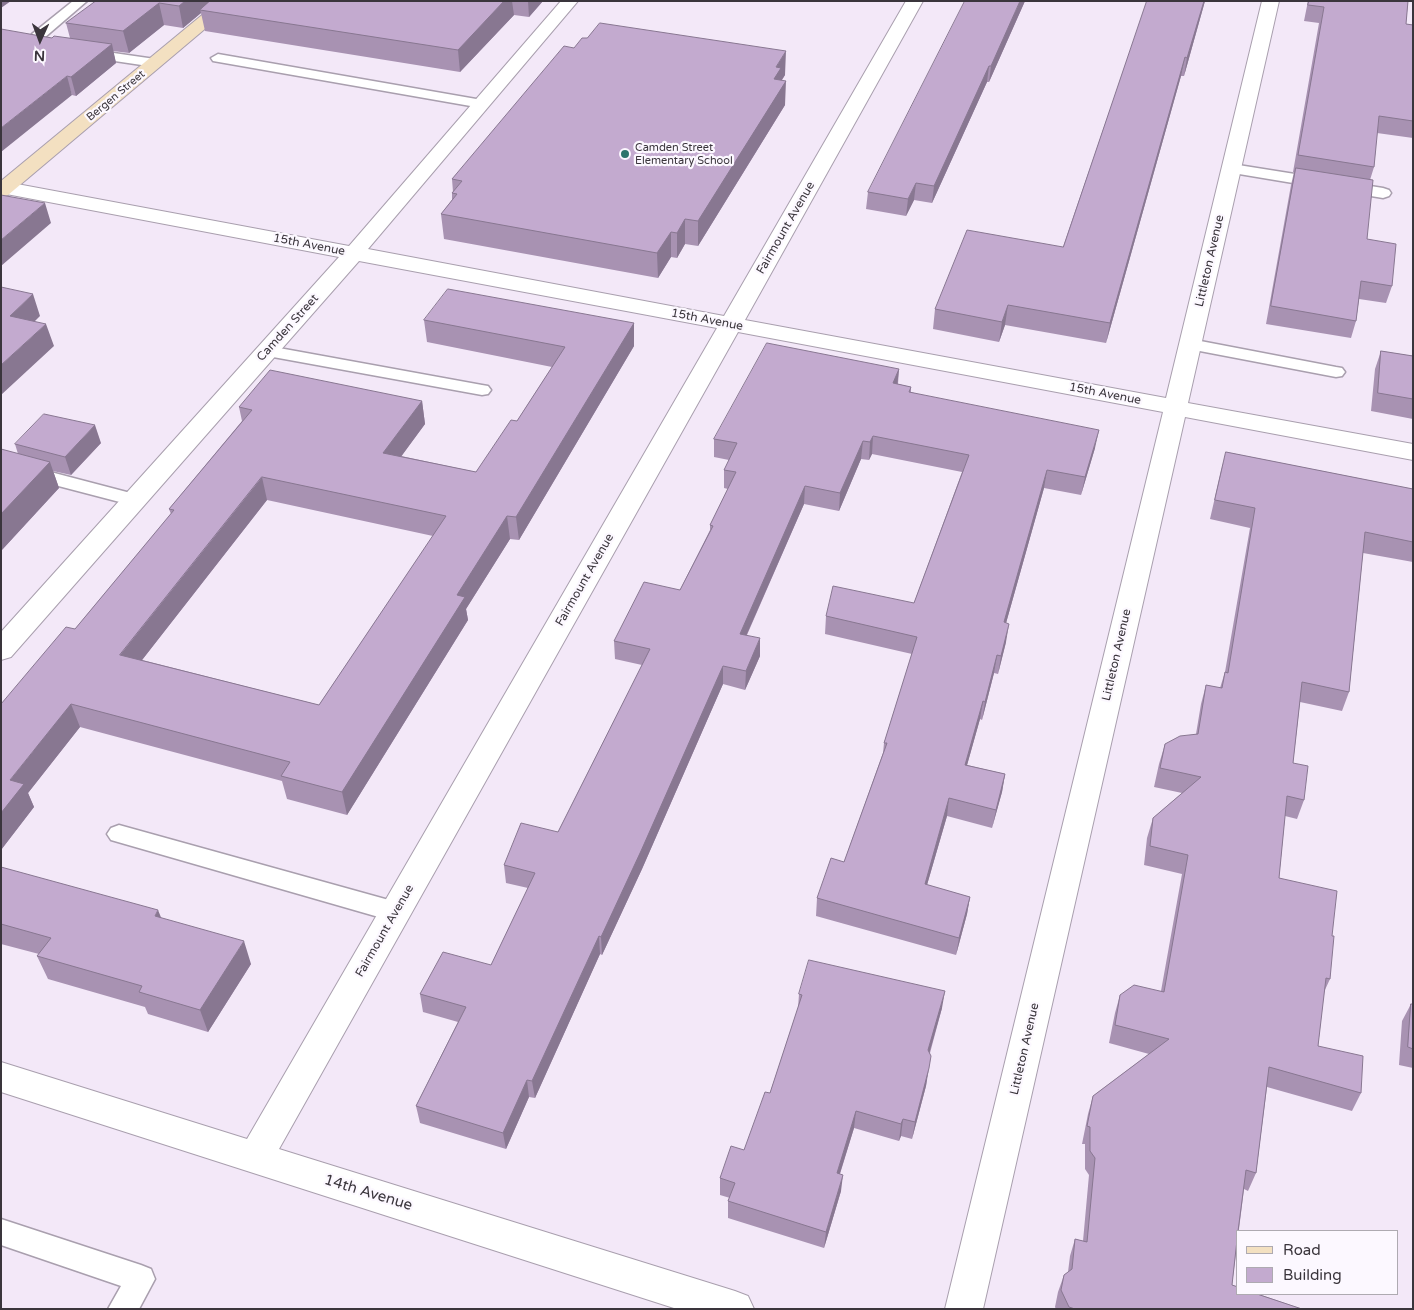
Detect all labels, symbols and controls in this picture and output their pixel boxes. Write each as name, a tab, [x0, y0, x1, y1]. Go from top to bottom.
north arrow	[15, 15, 65, 65]
text: N	[34, 47, 45, 64]
street label: Bergen Street	[84, 68, 148, 124]
place label: Camden Street Elementary School	[635, 141, 733, 167]
marker: Camden Street Elementary School	[619, 148, 631, 160]
street label: Fairmount Avenue	[754, 179, 818, 277]
street label: Littleton Avenue	[1192, 214, 1228, 308]
street label: 15th Avenue	[272, 231, 346, 259]
street label: Camden Street	[254, 292, 322, 364]
street label: 15th Avenue	[670, 306, 744, 334]
street label: 15th Avenue	[1068, 380, 1142, 408]
street label: Fairmount Avenue	[553, 531, 617, 629]
street label: Littleton Avenue	[1099, 608, 1135, 702]
street label: Fairmount Avenue	[353, 882, 417, 980]
street label: Littleton Avenue	[1007, 1002, 1043, 1096]
street label: 14th Avenue	[322, 1171, 414, 1215]
legend	[1236, 1230, 1399, 1295]
text: Road	[1283, 1241, 1321, 1259]
text: Building	[1283, 1266, 1342, 1284]

